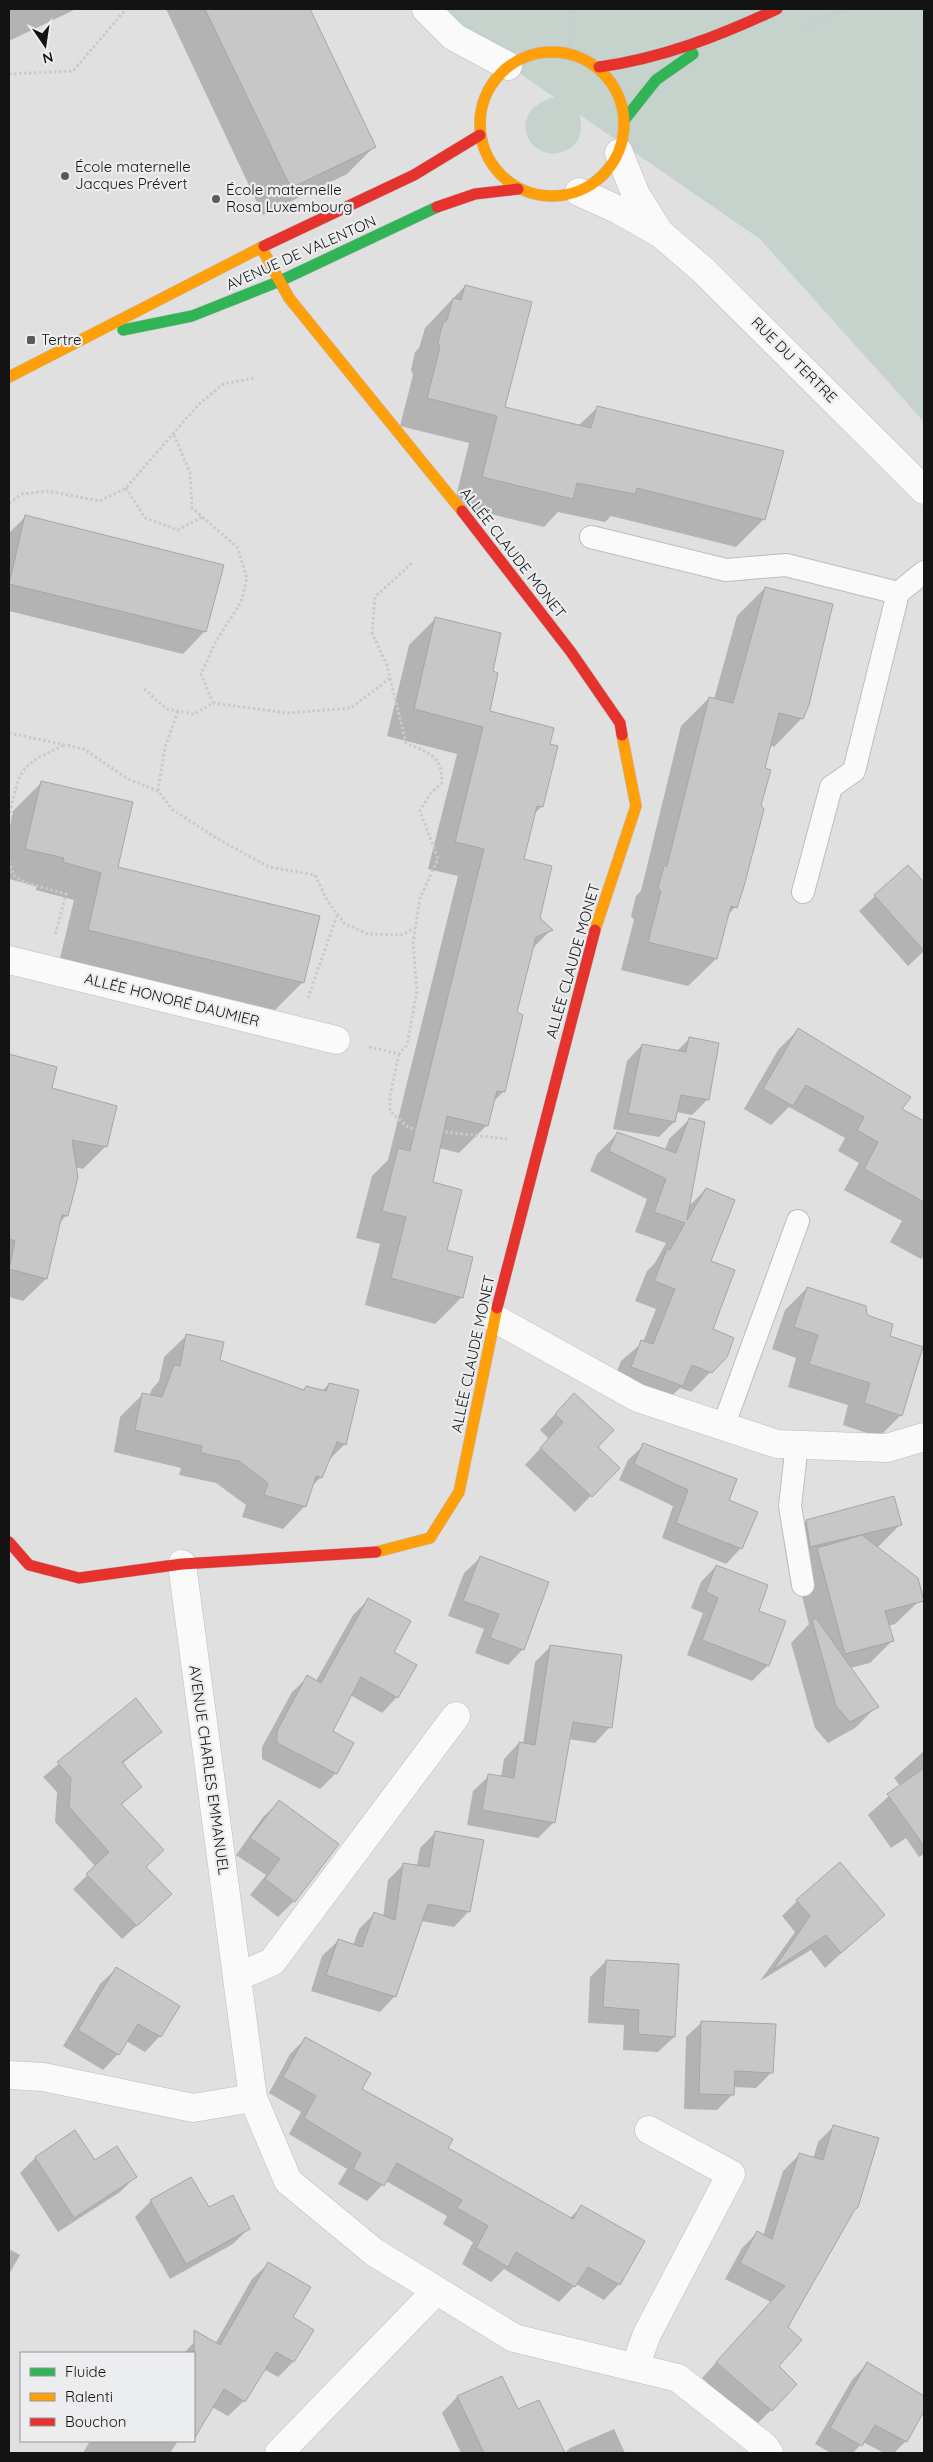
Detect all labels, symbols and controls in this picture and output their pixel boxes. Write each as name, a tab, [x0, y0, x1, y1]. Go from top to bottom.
north arrow	[20, 20, 70, 70]
text: N	[41, 48, 55, 68]
place label: École maternelle Jacques Prévert	[75, 157, 191, 193]
marker: École maternelle Jacques Prévert	[59, 170, 71, 182]
place label: École maternelle Rosa Luxembourg	[226, 180, 353, 216]
marker: École maternelle Rosa Luxembourg	[210, 193, 222, 205]
street label: AVENUE DE VALENTON	[223, 211, 379, 294]
street label: RUE DU TERTRE	[747, 313, 841, 407]
place label: Tertre	[41, 330, 82, 349]
marker: Tertre	[25, 334, 37, 346]
street label: ALLÉE CLAUDE MONET	[456, 484, 570, 622]
street label: ALLÉE CLAUDE MONET	[541, 881, 604, 1041]
street label: ALLÉE HONORÉ DAUMIER	[83, 969, 262, 1030]
street label: ALLÉE CLAUDE MONET	[447, 1273, 499, 1434]
street label: AVENUE CHARLES EMMANUEL	[185, 1664, 234, 1876]
legend	[20, 2352, 195, 2442]
text: Fluide	[65, 2362, 106, 2381]
text: Ralenti	[65, 2387, 113, 2406]
text: Bouchon	[65, 2412, 126, 2431]

